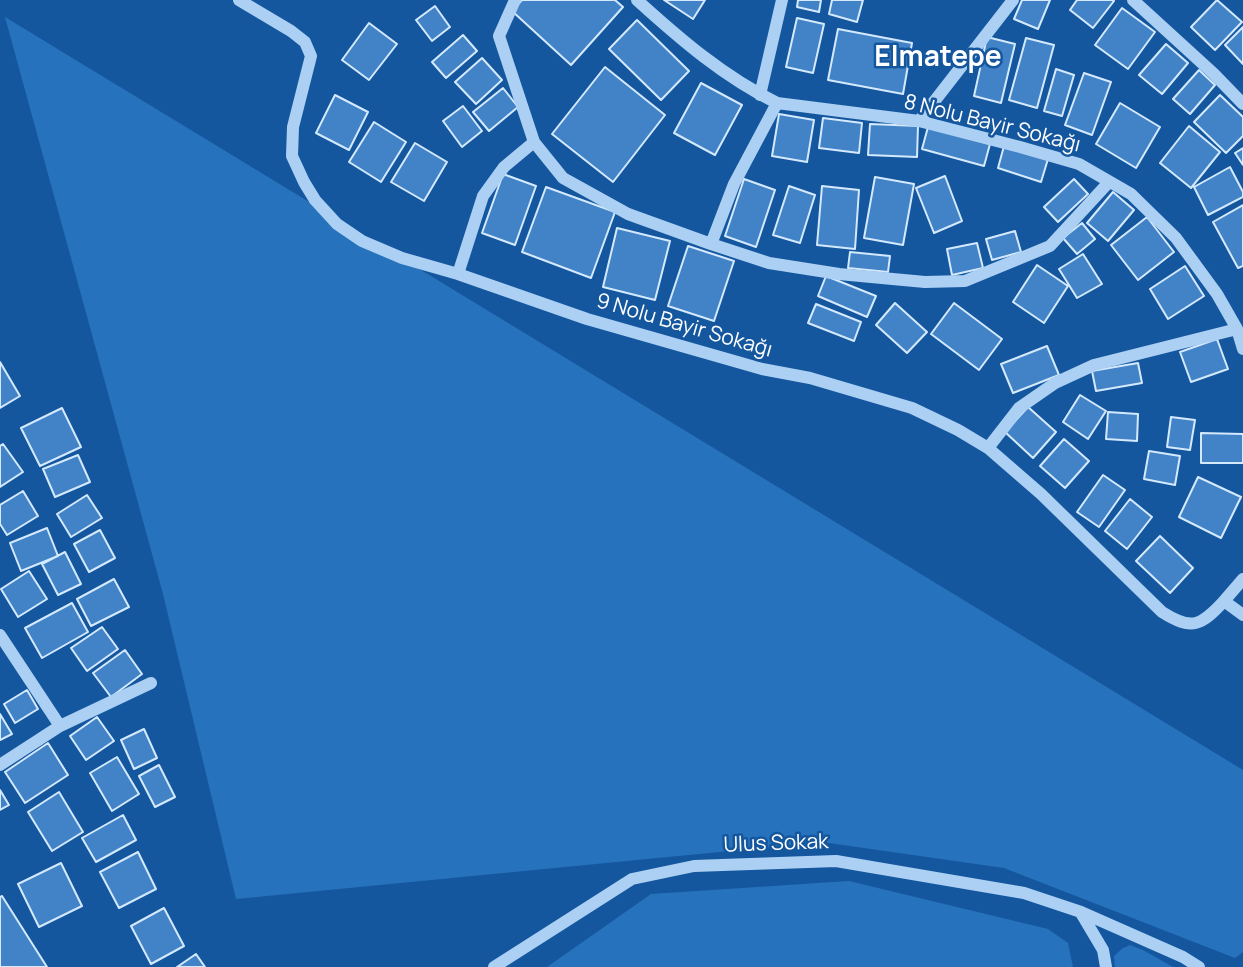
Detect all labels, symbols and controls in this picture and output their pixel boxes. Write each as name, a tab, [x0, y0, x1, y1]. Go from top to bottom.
district label: Elmatepe	[874, 41, 1002, 75]
street label: 8 Nolu Bayir Sokağı	[901, 90, 1083, 158]
street label: 9 Nolu Bayir Sokağı	[593, 289, 775, 363]
street label: Ulus Sokak	[723, 830, 829, 858]

